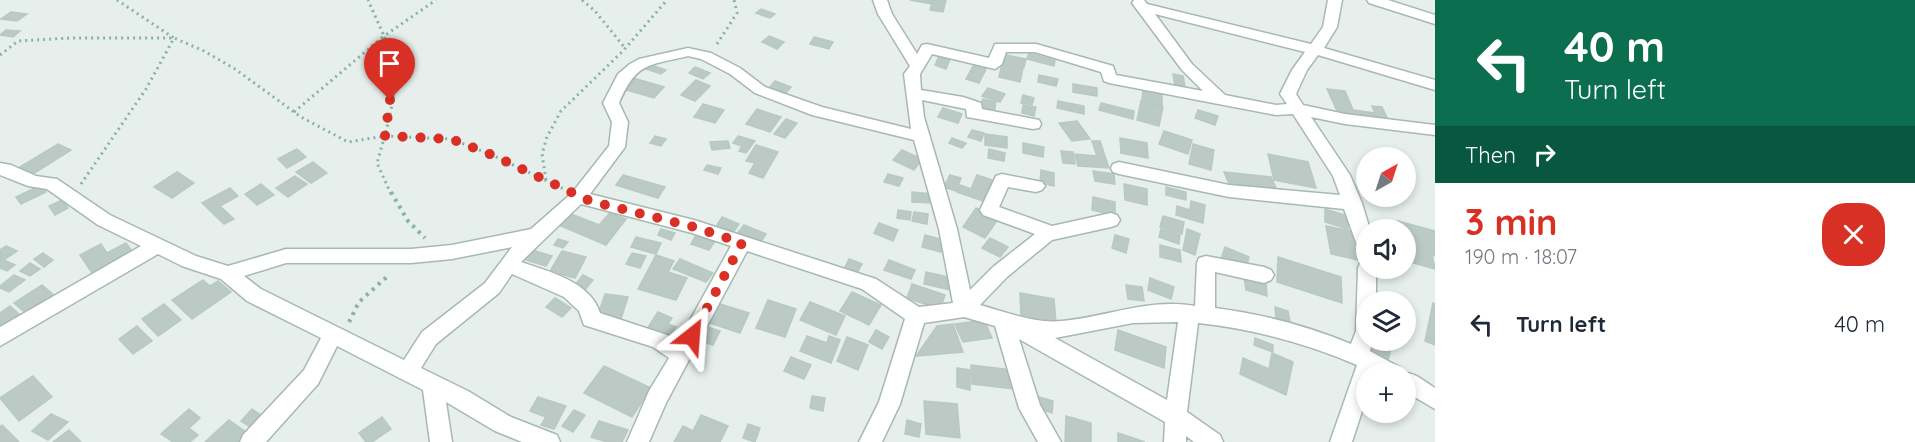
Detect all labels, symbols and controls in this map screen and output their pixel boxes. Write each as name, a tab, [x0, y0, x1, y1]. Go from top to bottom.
text: 40 m	[1564, 20, 1665, 73]
icon: left	[1465, 24, 1543, 102]
pin	[364, 38, 415, 100]
icon: arrive	[373, 47, 406, 80]
text: Turn left	[1564, 72, 1666, 106]
icon: right	[1528, 138, 1561, 171]
text: Then	[1465, 141, 1516, 169]
north arrow	[1356, 147, 1416, 207]
map controls	[1356, 147, 1416, 423]
text: 3 min	[1465, 199, 1558, 244]
button: close	[1822, 203, 1885, 266]
button: sound	[1356, 219, 1416, 279]
text: 190 m · 18:07	[1465, 244, 1577, 269]
button: layers	[1356, 291, 1416, 351]
position arrow	[660, 304, 724, 368]
icon: left	[1465, 308, 1498, 341]
text: Turn left	[1516, 310, 1606, 338]
text: 40 m	[1834, 310, 1885, 338]
button: +	[1356, 363, 1416, 423]

